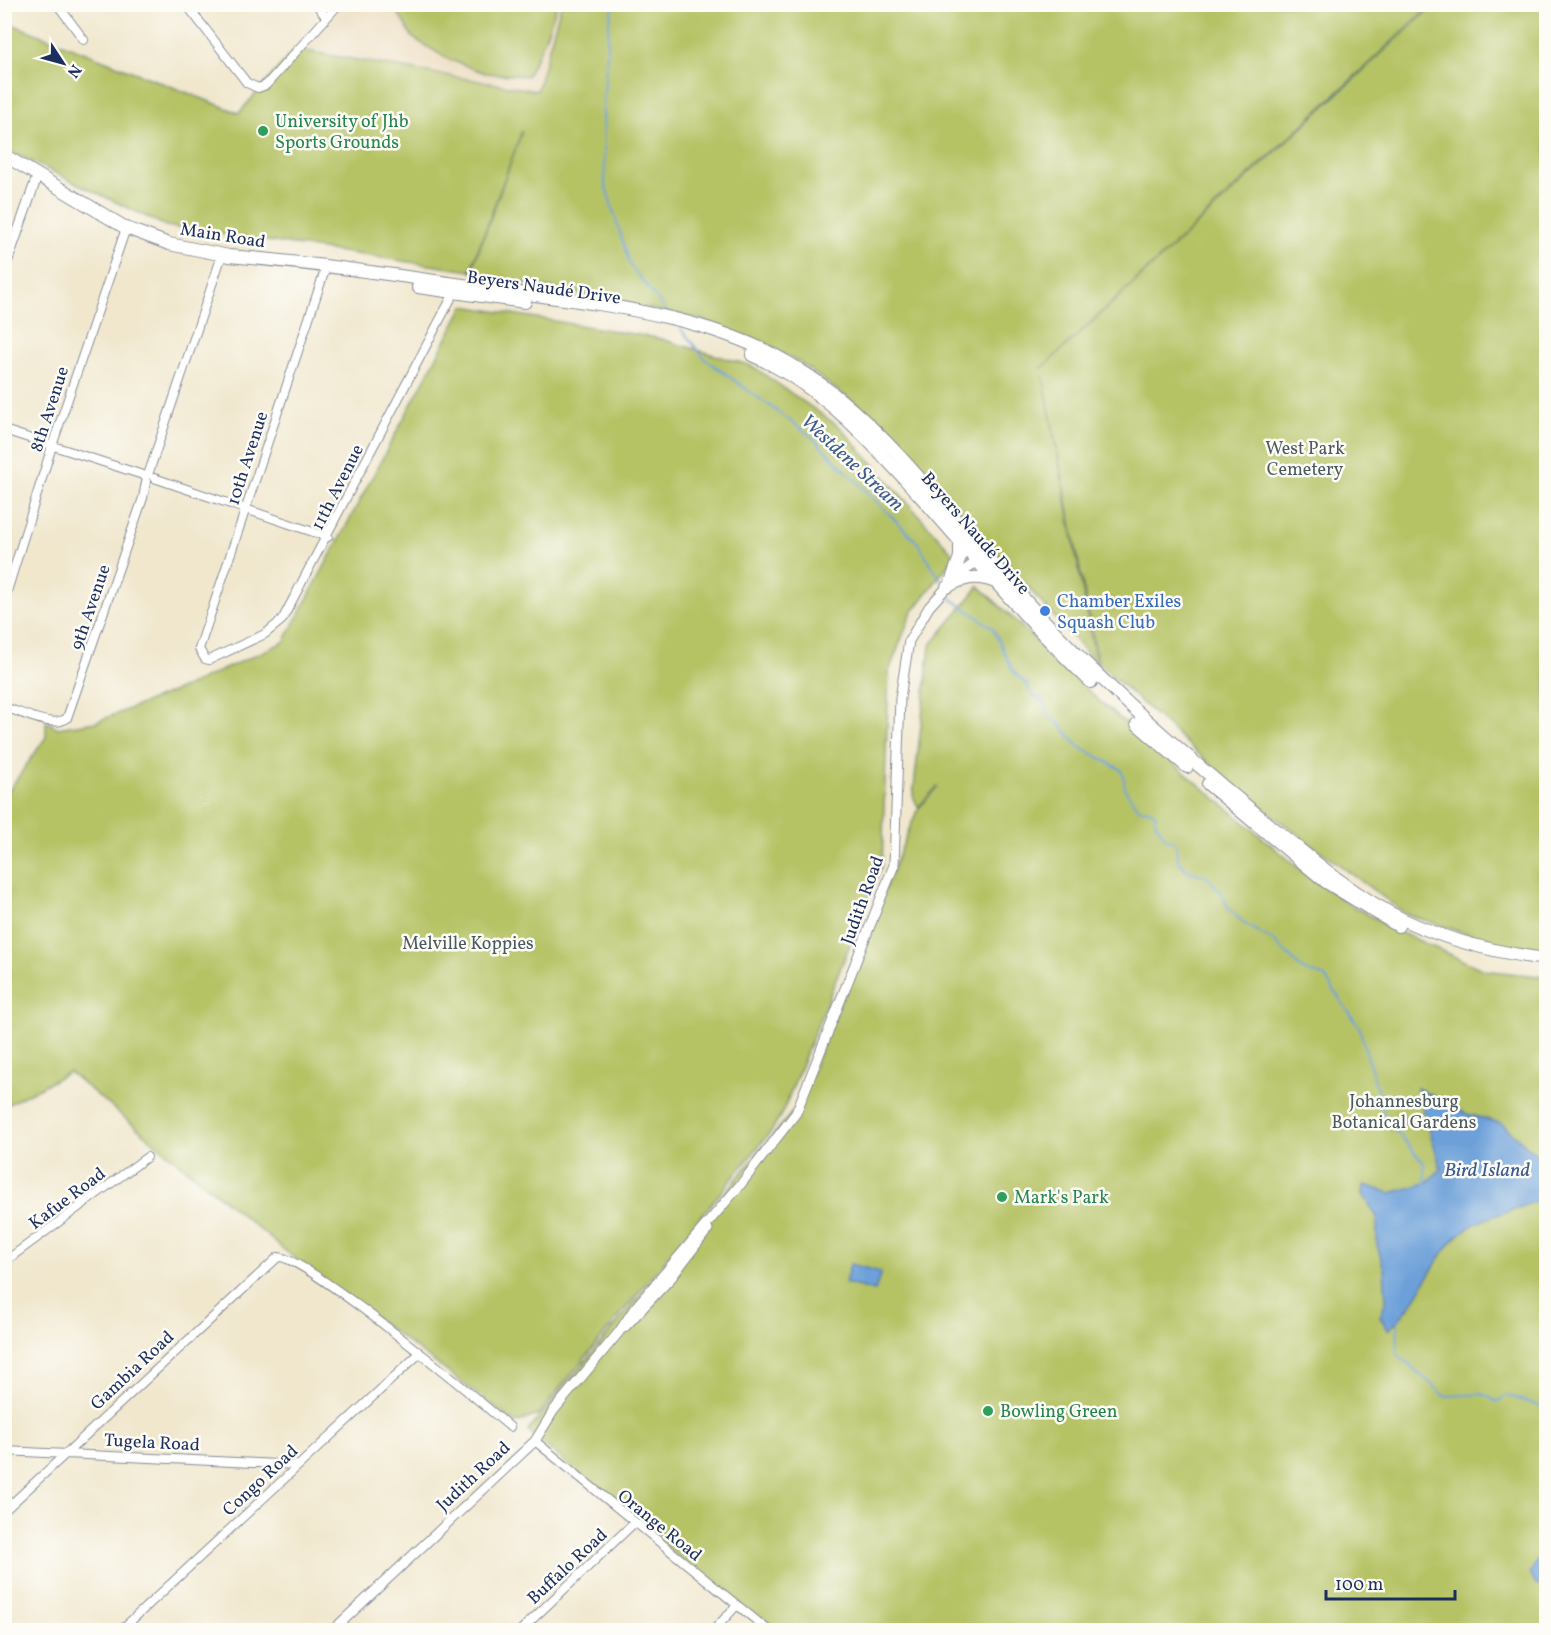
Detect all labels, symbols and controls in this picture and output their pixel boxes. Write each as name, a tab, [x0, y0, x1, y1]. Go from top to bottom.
north arrow	[33, 33, 93, 93]
text: N	[61, 59, 86, 82]
place label: University of Jhb Sports Grounds	[275, 110, 409, 156]
marker: University of Jhb Sports Grounds	[256, 124, 270, 138]
street label: Main Road	[178, 217, 267, 256]
street label: Beyers Naudé Drive	[465, 265, 622, 312]
street label: 8th Avenue	[25, 363, 76, 455]
street label: 10th Avenue	[222, 408, 275, 509]
water label: Westdene Stream	[794, 408, 909, 519]
park label: West Park Cemetery	[1265, 437, 1345, 483]
street label: 11th Avenue	[306, 440, 371, 535]
street label: Beyers Naudé Drive	[915, 467, 1035, 601]
street label: 9th Avenue	[65, 561, 118, 654]
place label: Chamber Exiles Squash Club	[1057, 590, 1181, 636]
marker: Chamber Exiles Squash Club	[1038, 604, 1052, 618]
street label: Judith Road	[836, 853, 891, 948]
park label: Melville Koppies	[402, 932, 534, 957]
park label: Johannesburg Botanical Gardens	[1331, 1090, 1477, 1136]
water label: Bird Island	[1444, 1157, 1530, 1185]
street label: Kafue Road	[24, 1162, 111, 1236]
place label: Mark's Park	[1014, 1186, 1109, 1211]
marker: Mark's Park	[995, 1190, 1009, 1204]
street label: Gambia Road	[86, 1326, 181, 1417]
place label: Bowling Green	[1000, 1400, 1118, 1425]
marker: Bowling Green	[981, 1404, 995, 1418]
street label: Tugela Road	[103, 1429, 201, 1458]
street label: Judith Road	[432, 1436, 517, 1518]
street label: Congo Road	[218, 1440, 304, 1523]
street label: Orange Road	[611, 1484, 707, 1568]
street label: Buffalo Road	[522, 1523, 614, 1611]
scale bar	[1326, 1563, 1455, 1601]
text: 100 m	[1335, 1573, 1384, 1598]

